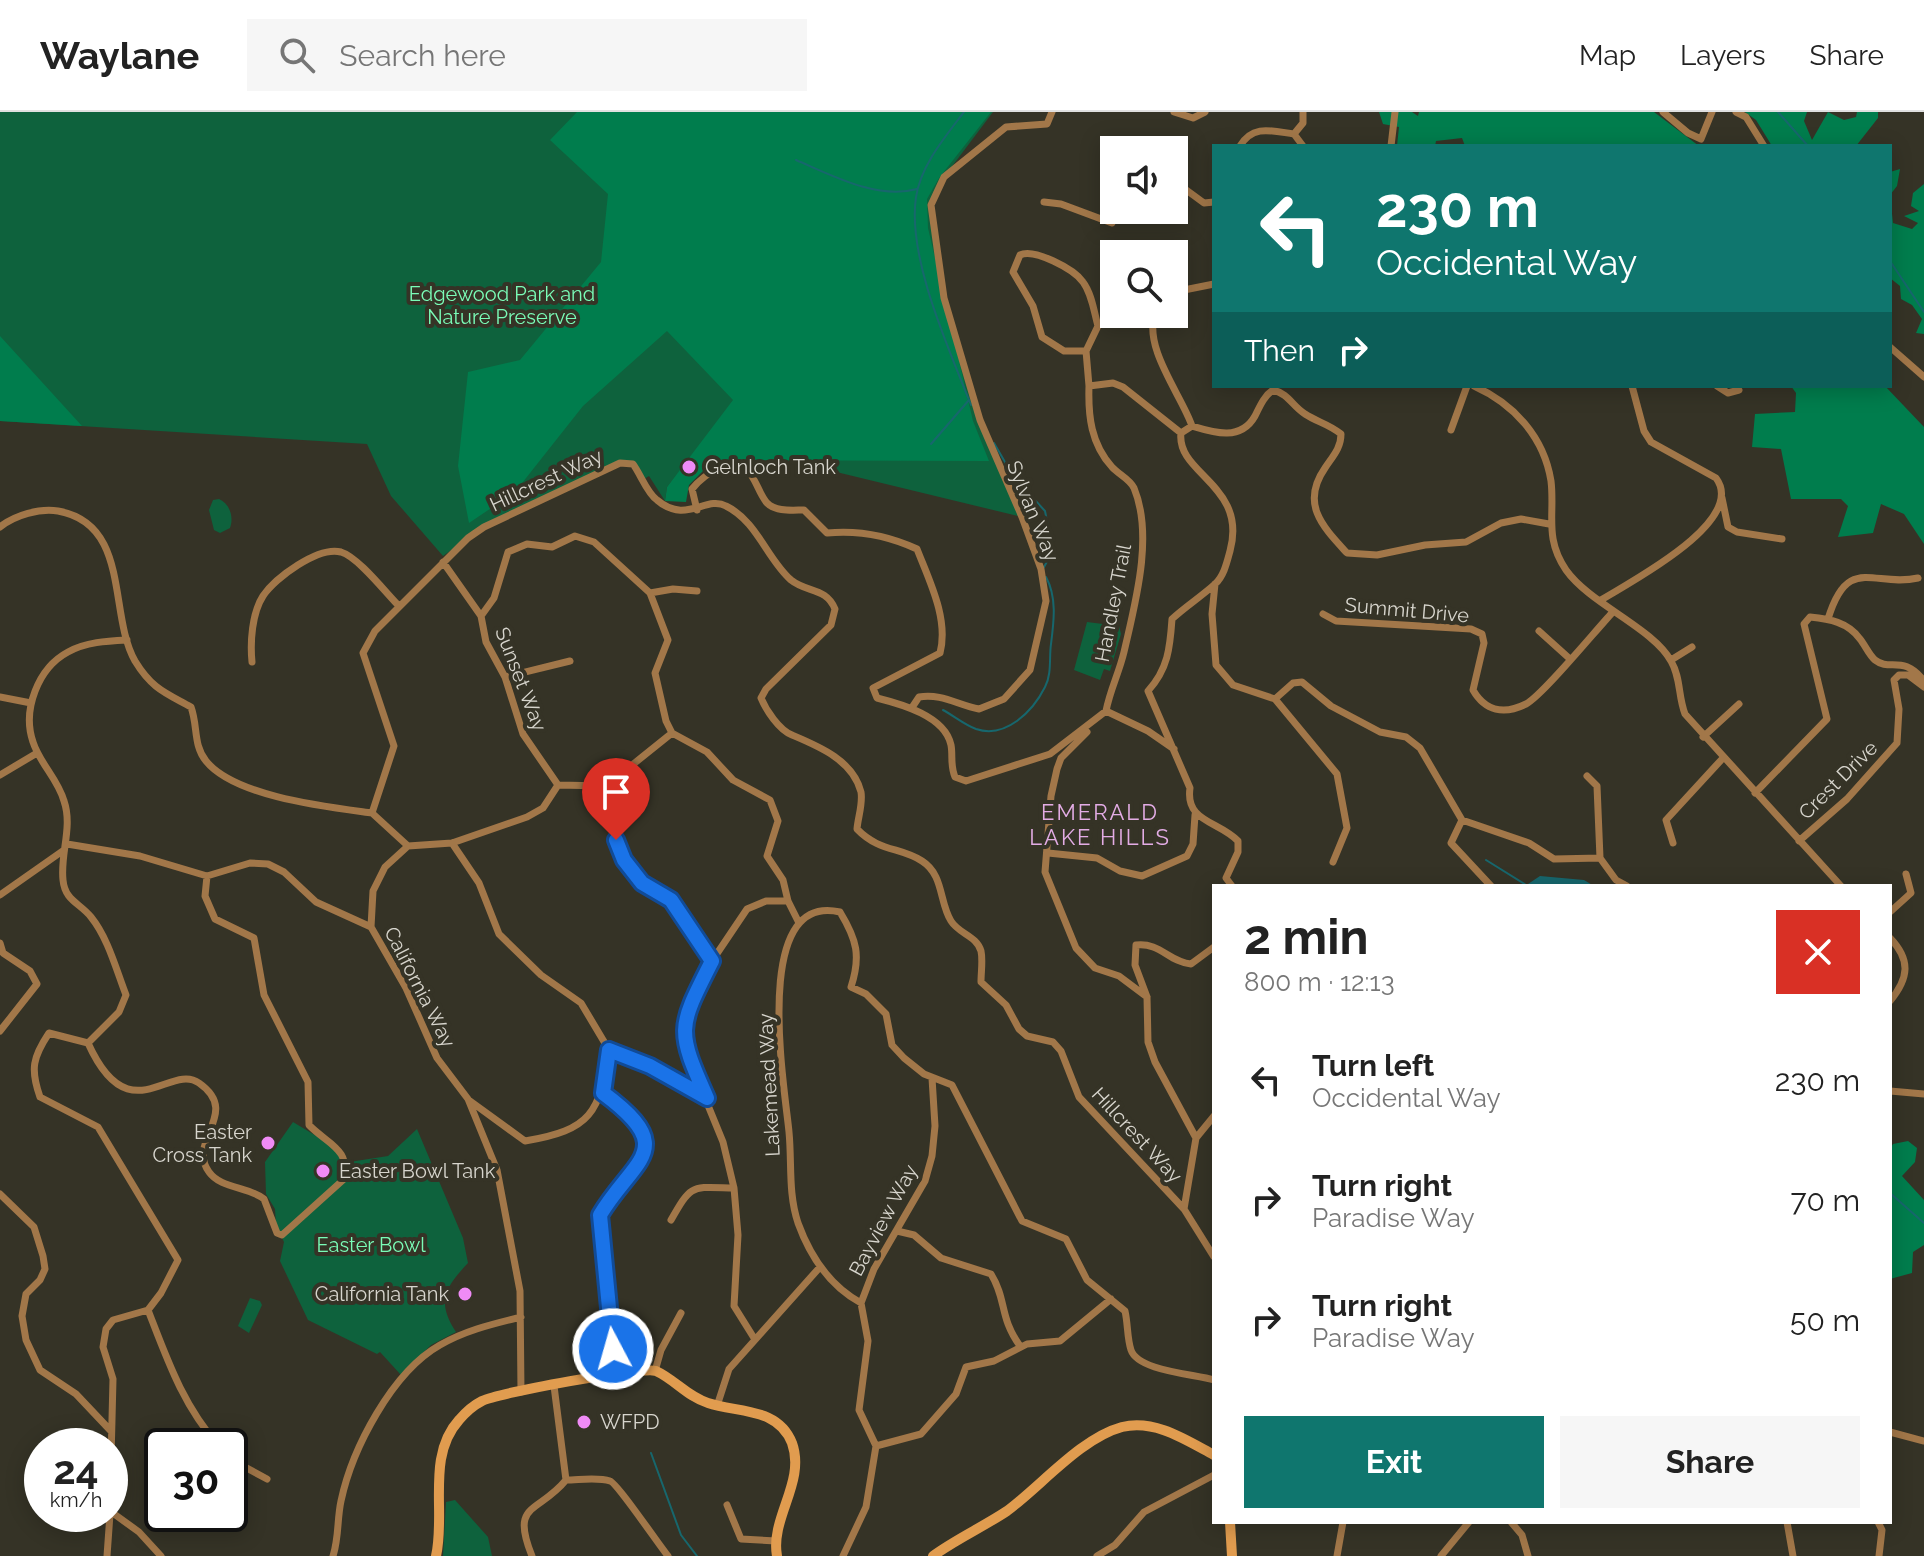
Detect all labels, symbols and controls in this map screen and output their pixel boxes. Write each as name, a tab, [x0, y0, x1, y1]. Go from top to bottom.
search box	[247, 19, 807, 91]
text: Waylane	[40, 33, 199, 78]
icon: search	[275, 33, 319, 77]
text: Search here	[339, 38, 506, 73]
text: Map	[1579, 39, 1636, 72]
text: Layers	[1680, 39, 1766, 72]
text: Share	[1810, 39, 1884, 72]
map controls	[1100, 136, 1188, 328]
button: sound	[1100, 136, 1188, 224]
text: 230 m	[1376, 174, 1539, 240]
icon: left	[1244, 176, 1348, 280]
button: search	[1100, 240, 1188, 328]
text: Occidental Way	[1376, 241, 1637, 283]
park label: Edgewood Park and Nature Preserve	[409, 282, 595, 329]
icon: right	[1331, 328, 1375, 372]
text: Then	[1244, 333, 1315, 368]
street label: Hillcrest Way	[486, 443, 606, 517]
place label: Gelnloch Tank	[705, 455, 836, 479]
street label: Sylvan Way	[1002, 457, 1064, 565]
marker: Gelnloch Tank	[680, 458, 698, 476]
street label: Handley Trail	[1090, 542, 1136, 664]
street label: Summit Drive	[1344, 593, 1470, 627]
street label: Sunset Way	[490, 624, 552, 735]
street label: Crest Drive	[1794, 736, 1882, 824]
pin	[582, 758, 650, 840]
icon: arrive	[594, 770, 638, 814]
district label: EMERALD LAKE HILLS	[1029, 799, 1171, 850]
text: 2 min	[1244, 909, 1369, 965]
button: close	[1776, 910, 1860, 994]
street label: California Way	[379, 923, 461, 1051]
text: 800 m · 12:13	[1244, 967, 1395, 997]
street label: Lakemead Way	[753, 1013, 785, 1157]
text: Turn left	[1312, 1048, 1434, 1083]
icon: left	[1244, 1058, 1288, 1102]
text: 230 m	[1775, 1063, 1860, 1098]
street label: Hillcrest Way	[1087, 1082, 1187, 1188]
text: Occidental Way	[1312, 1083, 1501, 1113]
place label: Easter Cross Tank	[153, 1120, 252, 1167]
marker: Easter Cross Tank	[259, 1134, 277, 1152]
place label: Easter Bowl Tank	[339, 1159, 496, 1183]
street label: Bayview Way	[844, 1160, 922, 1280]
marker: Easter Bowl Tank	[314, 1162, 332, 1180]
text: Turn right	[1312, 1168, 1452, 1203]
icon: right	[1244, 1178, 1288, 1222]
text: 70 m	[1790, 1183, 1860, 1218]
text: Paradise Way	[1312, 1203, 1475, 1233]
park label: Easter Bowl	[316, 1233, 426, 1257]
place label: California Tank	[315, 1282, 449, 1306]
marker: California Tank	[456, 1285, 474, 1303]
text: Turn right	[1312, 1288, 1452, 1323]
icon: right	[1244, 1298, 1288, 1342]
text: 50 m	[1790, 1303, 1860, 1338]
position arrow	[571, 1307, 655, 1391]
text: Paradise Way	[1312, 1323, 1475, 1353]
place label: WFPD	[600, 1410, 659, 1434]
marker: WFPD	[575, 1413, 593, 1431]
button: Exit	[1244, 1416, 1544, 1508]
button: Share	[1560, 1416, 1860, 1508]
speed limit sign: 30	[144, 1428, 248, 1532]
text: 24	[53, 1446, 99, 1493]
text: km/h	[50, 1488, 102, 1512]

